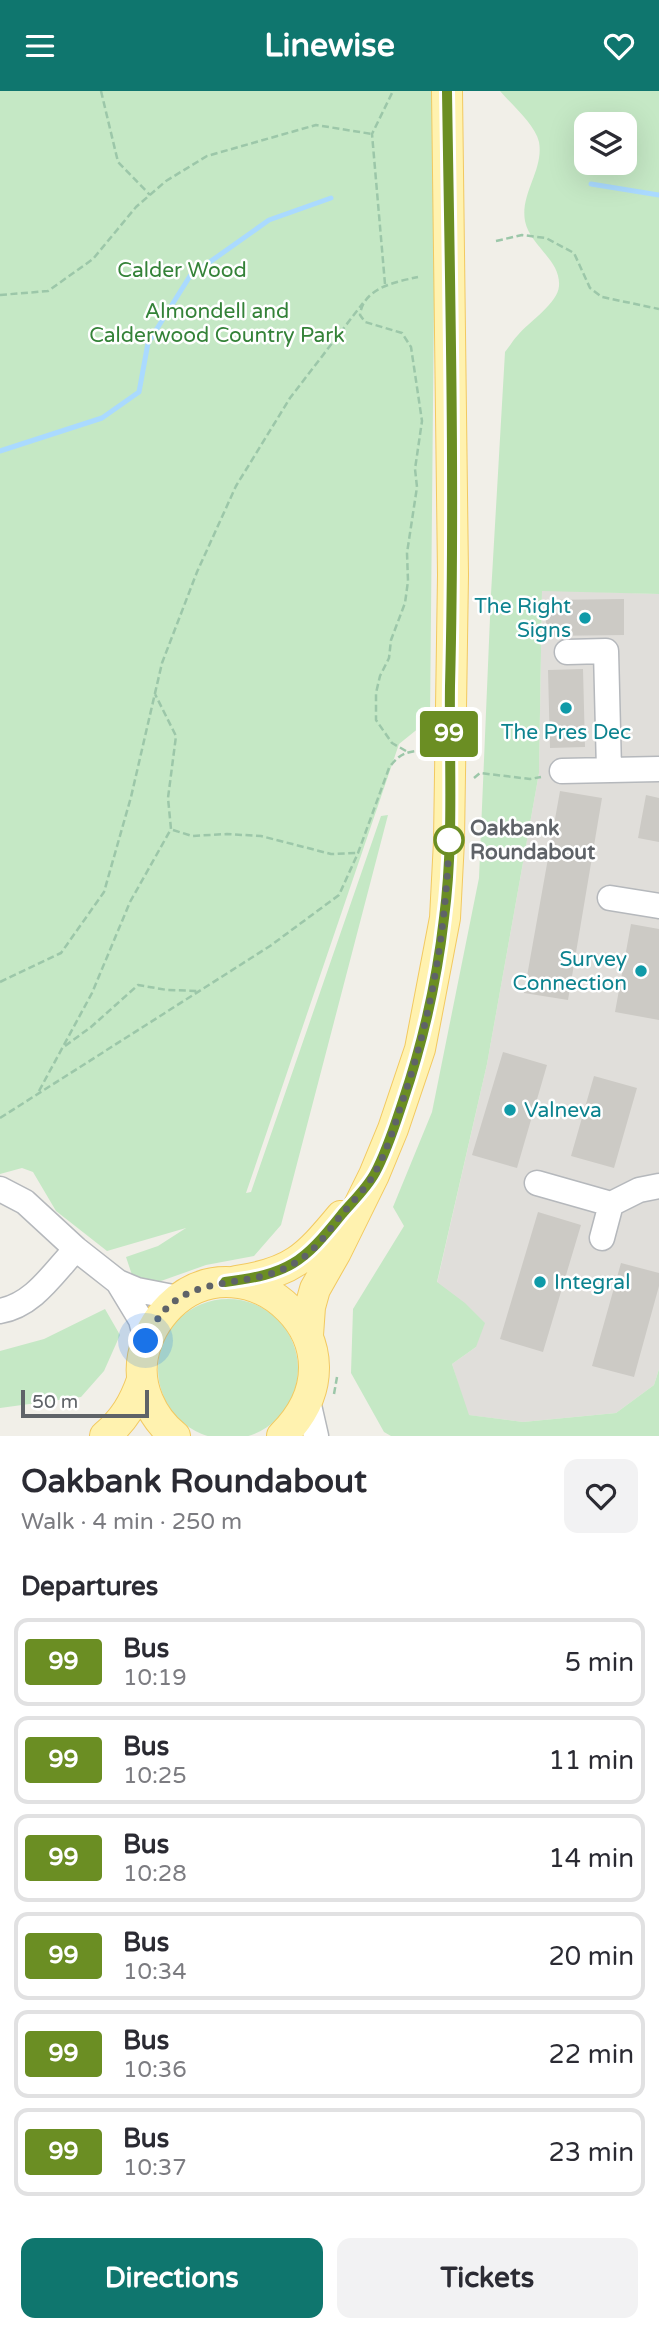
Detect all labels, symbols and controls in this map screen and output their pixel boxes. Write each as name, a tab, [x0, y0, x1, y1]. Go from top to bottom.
icon: menu	[21, 27, 59, 65]
text: Linewise	[264, 27, 395, 65]
icon: heart	[600, 27, 638, 65]
map controls	[574, 112, 637, 175]
button: layers	[574, 112, 637, 175]
park label: Calder Wood	[117, 258, 247, 283]
park label: Almondell and Calderwood Country Park	[89, 299, 345, 348]
place label: The Right Signs	[474, 594, 571, 643]
marker: The Right Signs	[577, 610, 593, 626]
marker: The Pres Dec	[558, 700, 574, 716]
line badge: 99	[418, 711, 480, 757]
text: 99	[434, 719, 464, 748]
place label: The Pres Dec	[501, 720, 631, 745]
place label: Oakbank Roundabout	[470, 816, 595, 865]
marker: Oakbank Roundabout	[434, 825, 464, 855]
place label: Survey Connection	[513, 947, 627, 996]
marker: Survey Connection	[633, 963, 649, 979]
place label: Valneva	[524, 1098, 602, 1123]
marker: Valneva	[502, 1102, 518, 1118]
place label: Integral	[554, 1270, 630, 1295]
marker: Integral	[532, 1274, 548, 1290]
your location	[128, 1323, 163, 1358]
scale bar	[21, 1387, 149, 1419]
text: 50 m	[32, 1391, 78, 1413]
button: heart	[564, 1459, 638, 1533]
text: Oakbank Roundabout	[21, 1462, 367, 1501]
text: Walk · 4 min · 250 m	[21, 1508, 242, 1536]
text: Departures	[21, 1571, 158, 1602]
text: Bus	[123, 1633, 169, 1664]
text: 99	[48, 1647, 79, 1676]
text: 5 min	[565, 1647, 634, 1678]
text: 10:19	[123, 1664, 187, 1692]
text: Bus	[123, 1731, 169, 1762]
text: 99	[48, 1745, 79, 1774]
text: 11 min	[548, 1745, 634, 1776]
text: 10:25	[123, 1762, 187, 1790]
text: Bus	[123, 1829, 169, 1860]
text: 99	[48, 1843, 79, 1872]
text: 14 min	[548, 1843, 634, 1874]
text: 10:28	[123, 1860, 187, 1888]
text: Bus	[123, 1927, 169, 1958]
text: 99	[48, 1941, 79, 1970]
text: 20 min	[548, 1941, 634, 1972]
text: 10:34	[123, 1958, 187, 1986]
text: Bus	[123, 2025, 169, 2056]
text: 99	[48, 2039, 79, 2068]
text: 22 min	[548, 2039, 634, 2070]
text: 10:36	[123, 2056, 187, 2084]
text: Bus	[123, 2123, 169, 2154]
text: 99	[48, 2137, 79, 2166]
text: 23 min	[548, 2137, 634, 2168]
text: 10:37	[123, 2154, 187, 2182]
button: Directions	[21, 2238, 323, 2318]
button: Tickets	[337, 2238, 638, 2318]

